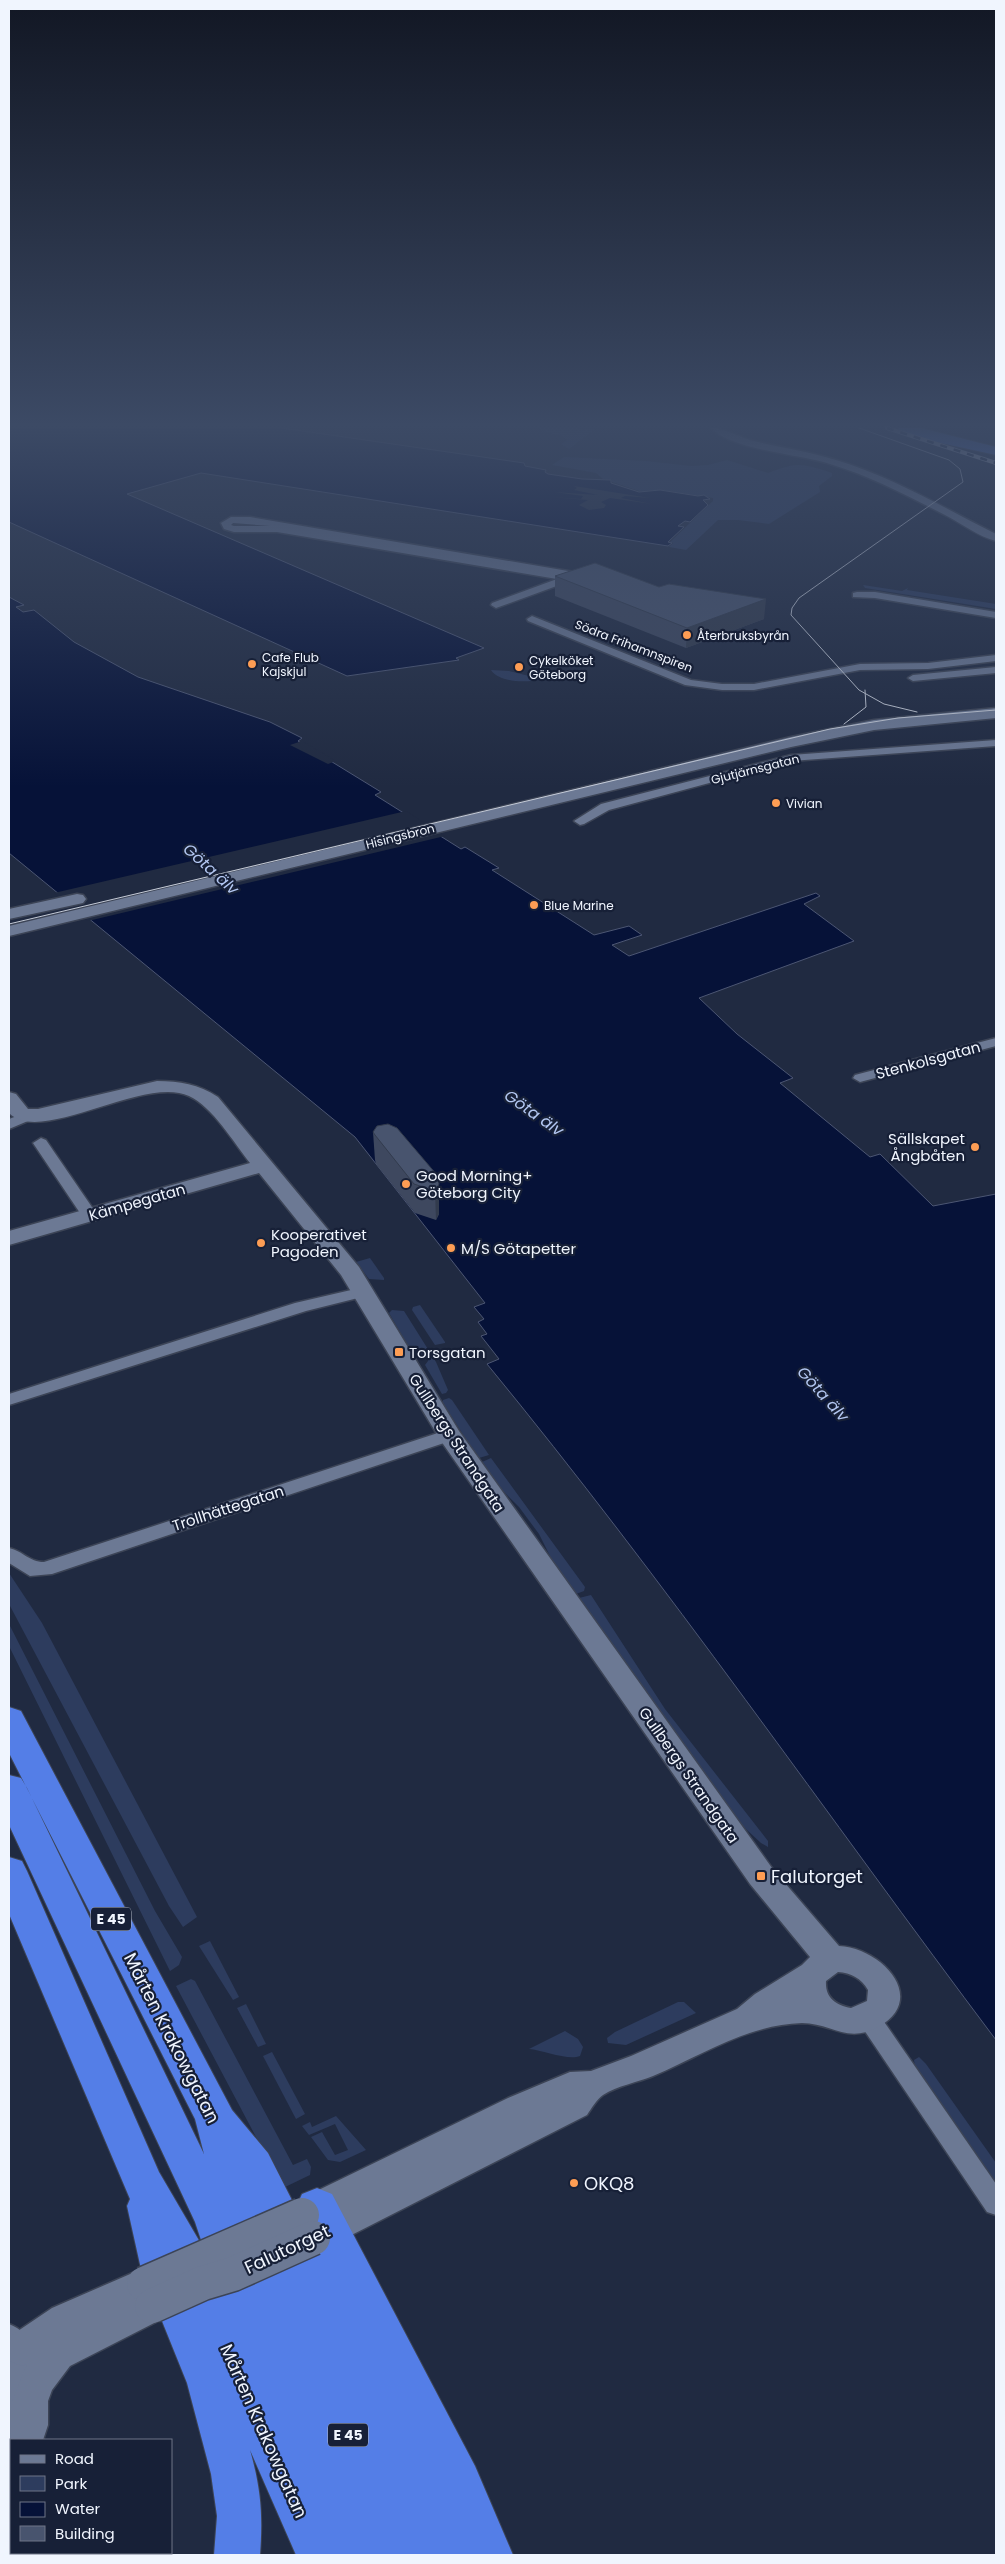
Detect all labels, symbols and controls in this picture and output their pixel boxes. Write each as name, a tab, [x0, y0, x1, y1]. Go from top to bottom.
street label: Södra Frihamnspiren	[573, 616, 695, 676]
place label: Återbruksbyrån	[697, 627, 789, 644]
marker: Återbruksbyrån	[681, 629, 693, 641]
place label: Cafe Flub Kajskjul	[262, 649, 319, 680]
place label: Cykelköket Göteborg	[529, 652, 593, 683]
marker: Cafe Flub Kajskjul	[246, 658, 258, 670]
marker: Cykelköket Göteborg	[513, 661, 525, 673]
street label: Gjutjärnsgatan	[709, 750, 801, 788]
place label: Vivian	[786, 795, 823, 812]
marker: Vivian	[770, 797, 782, 809]
street label: Hisingsbron	[364, 819, 436, 853]
water label: Göta älv	[178, 838, 245, 901]
place label: Blue Marine	[544, 897, 614, 914]
marker: Blue Marine	[528, 899, 540, 911]
street label: Stenkolsgatan	[873, 1036, 983, 1084]
water label: Göta älv	[500, 1084, 569, 1142]
place label: Sällskapet Ångbåten	[888, 1128, 965, 1166]
marker: Sällskapet Ångbåten	[969, 1141, 981, 1153]
place label: Good Morning+ Göteborg City	[416, 1165, 532, 1203]
street label: Kämpegatan	[86, 1178, 188, 1226]
marker: Good Morning+ Göteborg City	[400, 1178, 412, 1190]
place label: Kooperativet Pagoden	[271, 1224, 367, 1262]
marker: Kooperativet Pagoden	[255, 1237, 267, 1249]
place label: M/S Götapetter	[461, 1238, 576, 1259]
marker: M/S Götapetter	[445, 1242, 457, 1254]
place label: Torsgatan	[409, 1342, 486, 1363]
marker: Torsgatan	[393, 1346, 405, 1358]
water label: Göta älv	[792, 1361, 855, 1428]
street label: Gullbergs Strandgata	[404, 1370, 510, 1516]
street label: Trollhättegatan	[170, 1480, 286, 1536]
street label: Gullbergs Strandgata	[634, 1703, 744, 1847]
place label: Falutorget	[771, 1864, 863, 1889]
marker: Falutorget	[755, 1870, 767, 1882]
road number: E 45	[91, 1908, 131, 1930]
street label: Mårten Krakowgatan	[118, 1948, 226, 2128]
place label: OKQ8	[584, 2171, 634, 2196]
marker: OKQ8	[568, 2177, 580, 2189]
street label: Falutorget	[240, 2218, 334, 2280]
street label: Mårten Krakowgatan	[214, 2340, 314, 2522]
road number: E 45	[328, 2424, 368, 2446]
legend	[10, 2439, 172, 2554]
text: Road	[55, 2448, 94, 2469]
text: Park	[55, 2473, 87, 2494]
text: Water	[55, 2498, 101, 2519]
text: Building	[55, 2523, 115, 2544]

